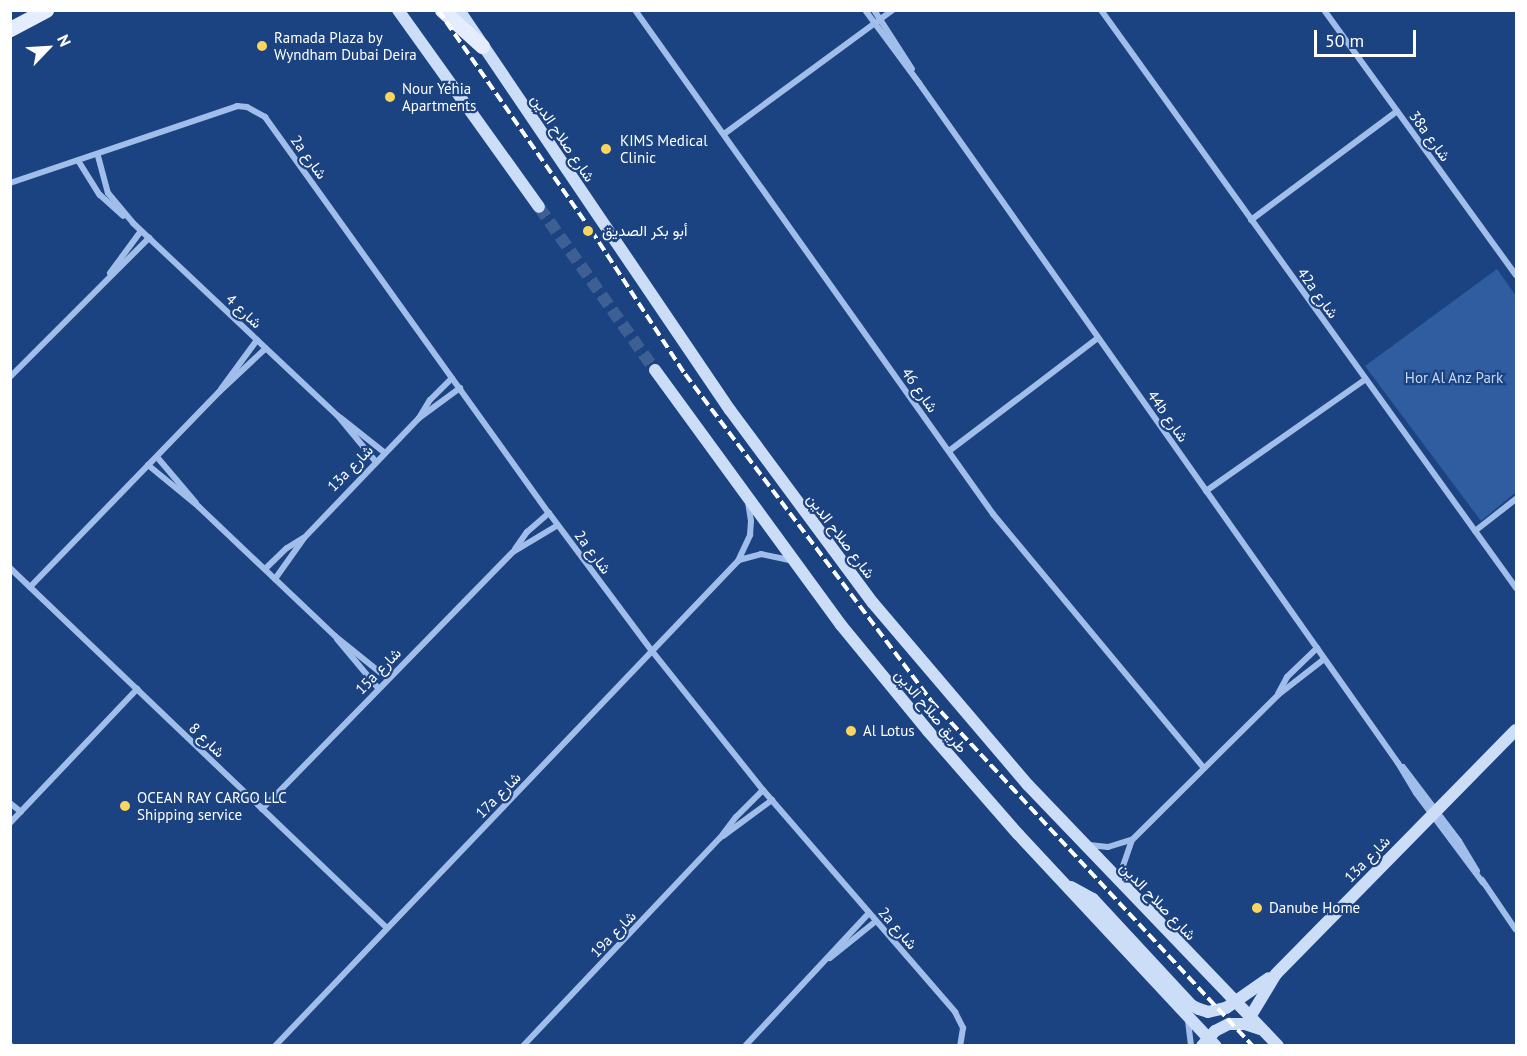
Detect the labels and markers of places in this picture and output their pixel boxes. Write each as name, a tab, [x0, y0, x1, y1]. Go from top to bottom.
place label: Ramada Plaza by Wyndham Dubai Deira	[274, 28, 417, 63]
marker: Ramada Plaza by Wyndham Dubai Deira	[255, 39, 269, 53]
place label: Nour Yehia Apartments	[402, 79, 476, 114]
marker: Nour Yehia Apartments	[383, 90, 397, 104]
place label: KIMS Medical Clinic	[620, 131, 708, 166]
marker: KIMS Medical Clinic	[597, 140, 615, 158]
marker: أبو بكر الصديق	[579, 222, 597, 240]
place label: أبو بكر الصديق	[602, 222, 687, 240]
place label: Al Lotus	[863, 722, 915, 740]
marker: Al Lotus	[844, 724, 858, 738]
place label: OCEAN RAY CARGO LLC Shipping service	[137, 788, 287, 823]
marker: OCEAN RAY CARGO LLC Shipping service	[118, 799, 132, 813]
place label: Danube Home	[1269, 899, 1360, 917]
marker: Danube Home	[1250, 901, 1264, 915]

